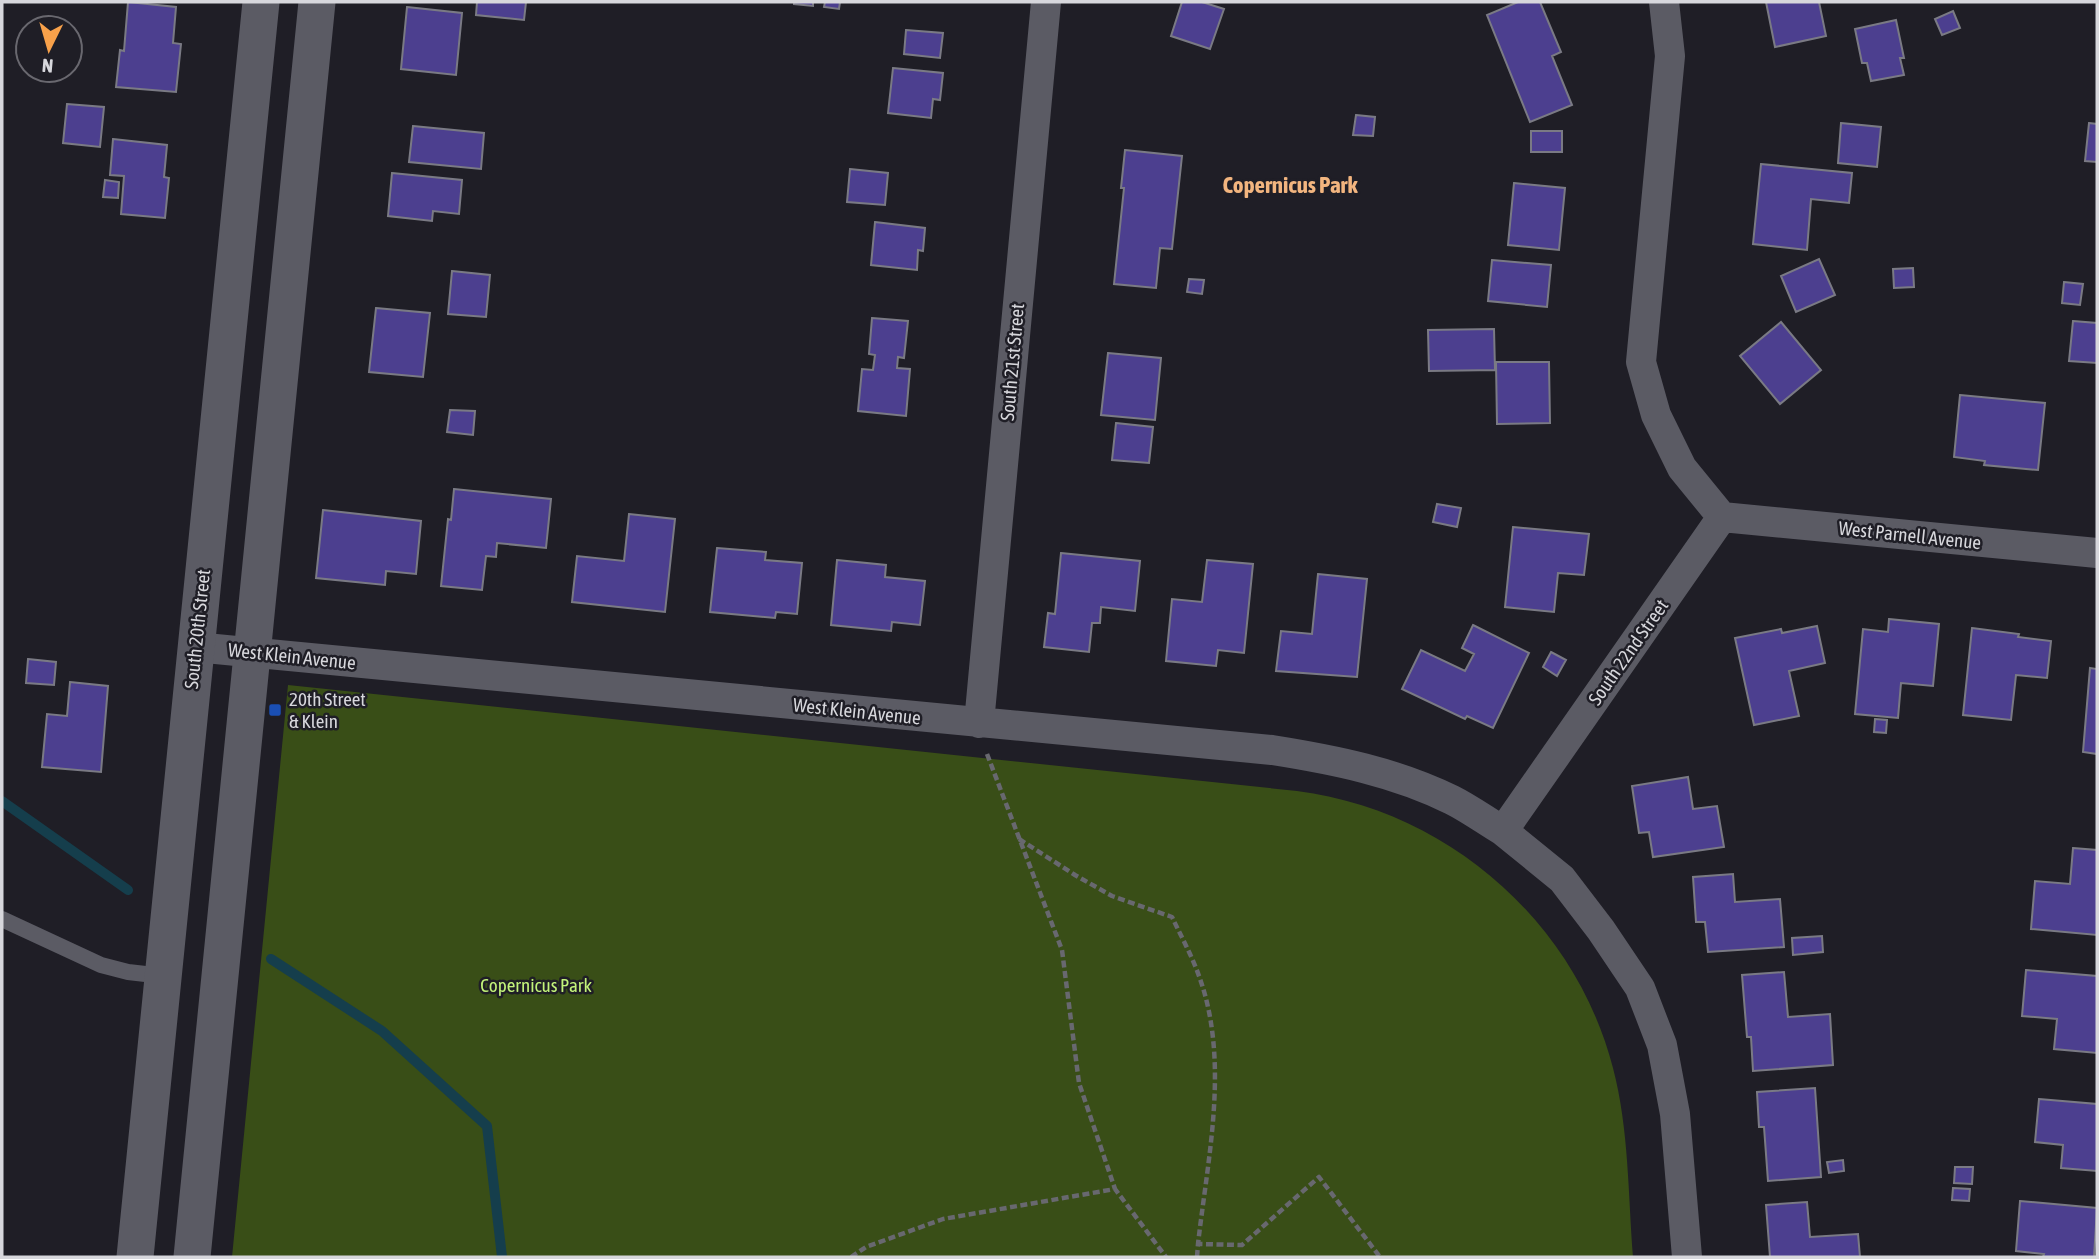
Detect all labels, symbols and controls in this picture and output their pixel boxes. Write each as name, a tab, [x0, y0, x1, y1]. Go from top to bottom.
north arrow	[14, 14, 84, 84]
text: N	[41, 54, 54, 77]
district label: Copernicus Park	[1222, 172, 1358, 198]
street label: South 21st Street	[996, 302, 1028, 422]
street label: West Parnell Avenue	[1838, 517, 1982, 553]
street label: South 20th Street	[180, 568, 214, 690]
street label: South 22nd Street	[1583, 595, 1673, 709]
street label: West Klein Avenue	[227, 638, 357, 674]
place label: 20th Street & Klein	[289, 688, 366, 732]
street label: West Klein Avenue	[792, 693, 922, 729]
marker: 20th Street & Klein	[267, 702, 283, 718]
park label: Copernicus Park	[480, 974, 592, 996]

